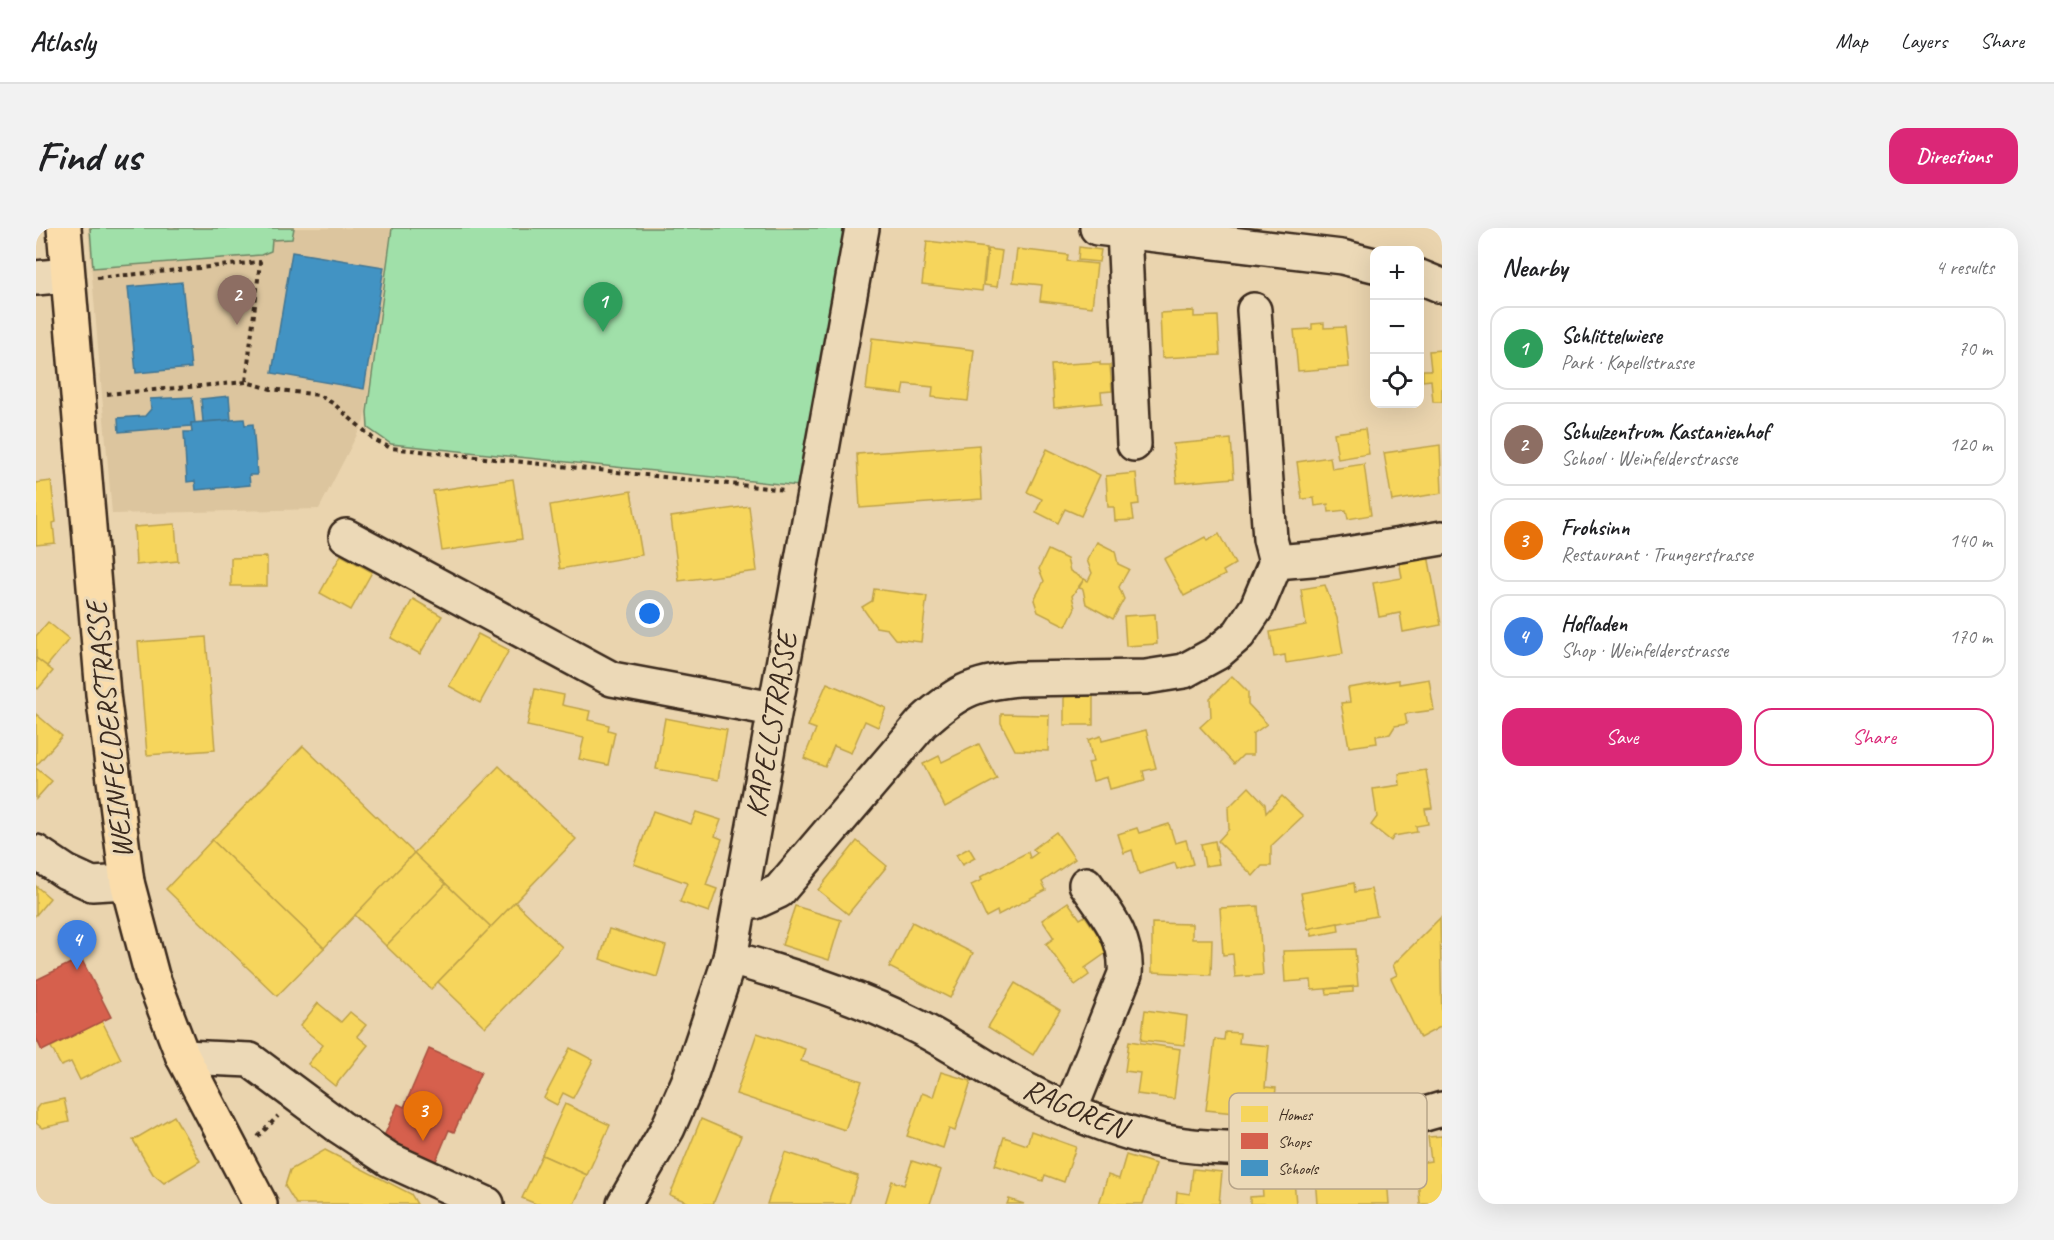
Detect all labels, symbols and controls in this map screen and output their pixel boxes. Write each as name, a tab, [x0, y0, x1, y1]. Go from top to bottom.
text: Atlasly	[30, 24, 95, 59]
text: Map	[1835, 28, 1868, 54]
text: Layers	[1901, 28, 1947, 54]
text: Share	[1980, 28, 2024, 54]
button: Directions	[1889, 128, 2018, 184]
text: Find us	[36, 130, 141, 183]
map controls	[1370, 246, 1424, 408]
button: +	[1370, 246, 1424, 300]
text: Nearby	[1502, 251, 1567, 284]
text: 4 results	[1935, 255, 1994, 280]
pin: 2	[218, 276, 256, 325]
pin: 1	[584, 282, 622, 332]
button: −	[1370, 300, 1424, 354]
text: Schlittelwiese	[1561, 322, 1662, 350]
text: 1	[1519, 336, 1528, 361]
text: 70 m	[1958, 336, 1992, 361]
text: Park · Kapellstrasse	[1561, 350, 1694, 375]
button: locate	[1370, 354, 1424, 408]
text: Schulzentrum Kastanienhof	[1561, 418, 1769, 446]
text: 2	[1519, 432, 1528, 457]
text: 120 m	[1949, 432, 1992, 457]
text: School · Weinfelderstrasse	[1561, 446, 1737, 471]
text: Frohsinn	[1561, 514, 1629, 542]
text: 3	[1519, 528, 1528, 553]
text: 140 m	[1949, 528, 1992, 553]
text: Restaurant · Trungerstrasse	[1561, 542, 1753, 567]
street label: WEINFELDERSTRASSE	[76, 596, 141, 861]
your location	[635, 599, 664, 628]
text: Hofladen	[1561, 610, 1627, 638]
text: 4	[1519, 624, 1528, 649]
text: 170 m	[1949, 624, 1992, 649]
street label: KAPELLSTRASSE	[736, 626, 807, 820]
text: Shop · Weinfelderstrasse	[1561, 638, 1728, 663]
button: Save	[1502, 708, 1742, 766]
button: Share	[1754, 708, 1994, 766]
pin: 4	[58, 920, 96, 970]
street label: RAGOREN	[1018, 1069, 1137, 1149]
pin: 3	[404, 1092, 442, 1141]
legend	[1229, 1093, 1427, 1189]
text: Homes	[1278, 1105, 1314, 1125]
text: Shops	[1278, 1132, 1312, 1152]
text: Schools	[1278, 1159, 1319, 1179]

